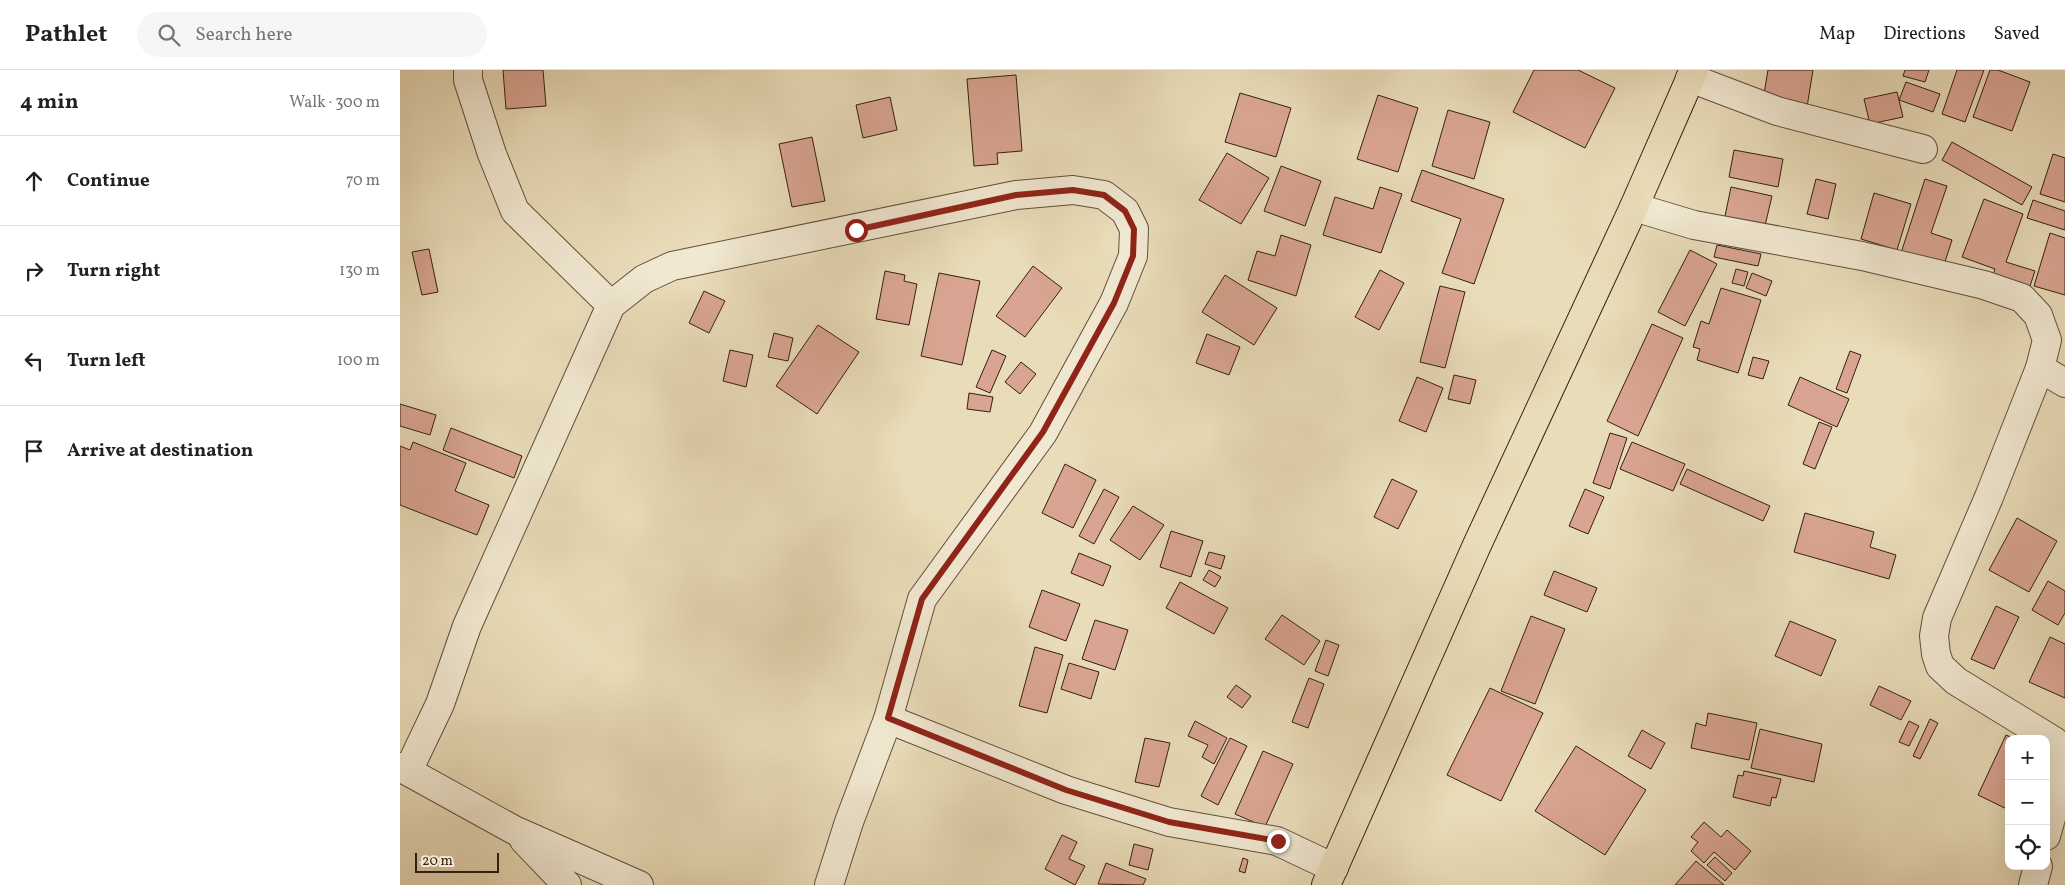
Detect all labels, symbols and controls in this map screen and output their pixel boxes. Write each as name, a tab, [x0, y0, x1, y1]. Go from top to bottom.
search box	[137, 12, 487, 57]
text: Pathlet	[25, 18, 107, 52]
icon: search	[155, 21, 183, 49]
text: Search here	[195, 22, 293, 48]
text: Map	[1819, 22, 1855, 47]
text: Directions	[1883, 22, 1966, 47]
text: Saved	[1994, 22, 2040, 47]
text: 4 min	[20, 88, 79, 117]
text: Walk · 300 m	[289, 92, 380, 114]
icon: ahead	[20, 167, 48, 195]
text: Continue	[67, 168, 150, 194]
text: 70 m	[346, 170, 380, 192]
route start	[845, 219, 868, 242]
icon: right	[20, 257, 48, 285]
text: Turn right	[67, 258, 160, 284]
text: 130 m	[339, 260, 380, 282]
icon: left	[20, 347, 48, 375]
text: Turn left	[67, 348, 146, 374]
text: 100 m	[337, 350, 380, 372]
icon: arrive	[20, 437, 48, 465]
text: Arrive at destination	[67, 438, 253, 464]
map controls	[2005, 735, 2050, 870]
button: +	[2005, 735, 2050, 780]
button: −	[2005, 780, 2050, 825]
button: locate	[2005, 825, 2050, 870]
route end	[1267, 830, 1290, 853]
scale bar	[415, 850, 499, 873]
text: 20 m	[422, 852, 453, 871]

